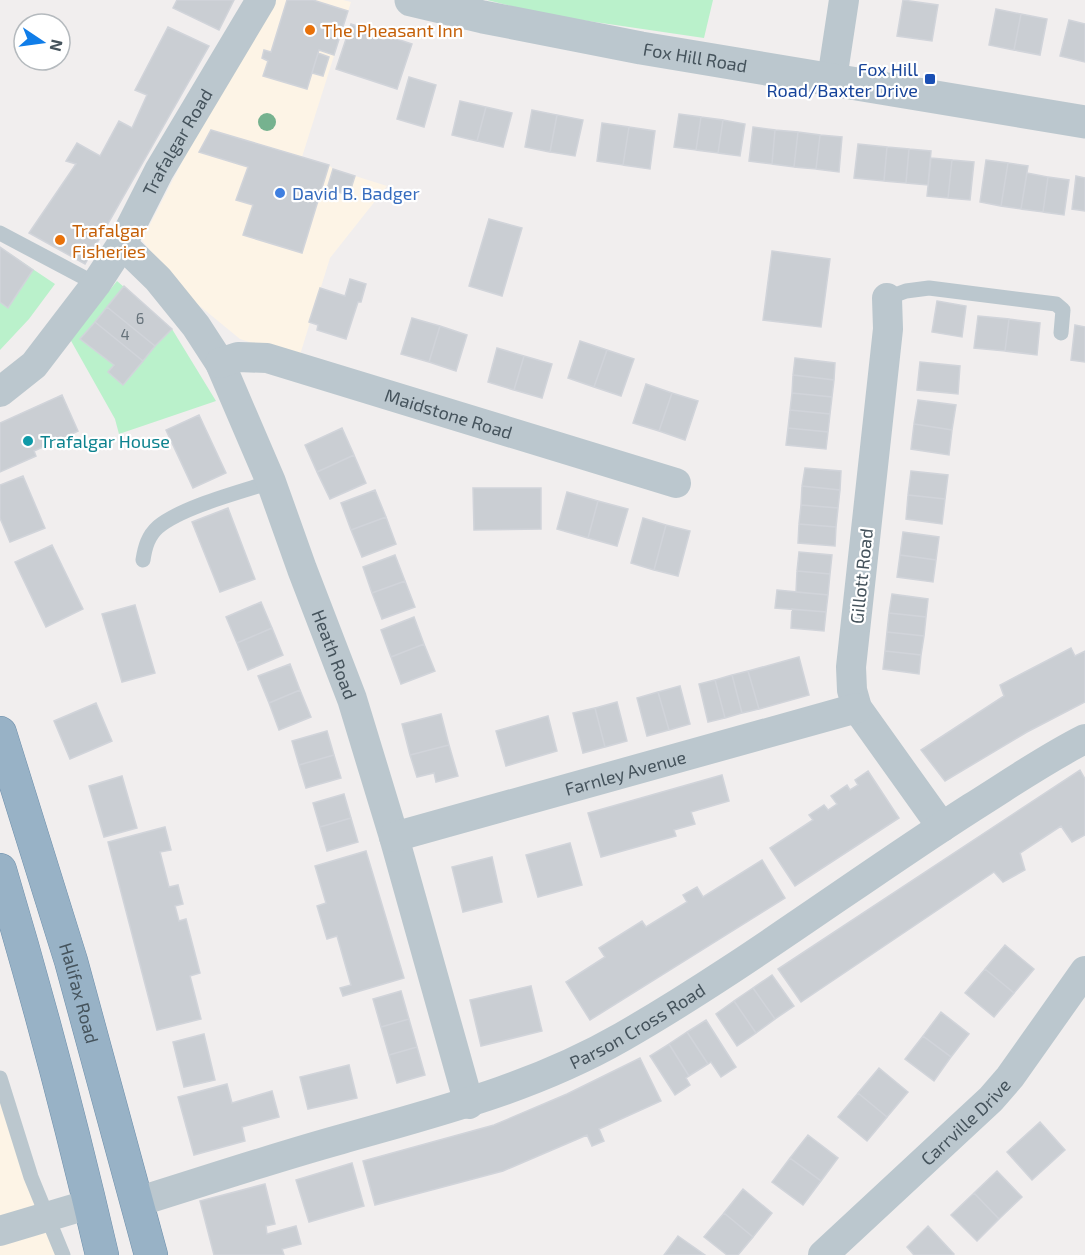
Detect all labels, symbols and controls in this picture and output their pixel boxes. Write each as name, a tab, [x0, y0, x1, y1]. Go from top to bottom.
north arrow	[12, 12, 72, 72]
place label: The Pheasant Inn	[322, 19, 463, 41]
marker: The Pheasant Inn	[303, 23, 317, 37]
text: N	[47, 38, 68, 53]
street label: Fox Hill Road	[642, 38, 749, 77]
place label: Fox Hill Road/Baxter Drive	[767, 58, 919, 101]
marker: Fox Hill Road/Baxter Drive	[923, 72, 937, 86]
street label: Trafalgar Road	[137, 85, 217, 199]
place label: David B. Badger	[292, 182, 420, 204]
marker: David B. Badger	[273, 186, 287, 200]
place label: Trafalgar Fisheries	[72, 219, 147, 262]
marker: Trafalgar Fisheries	[53, 233, 67, 247]
house number: 6	[136, 309, 144, 327]
house number: 4	[120, 325, 130, 343]
street label: Maidstone Road	[382, 384, 515, 443]
place label: Trafalgar House	[40, 430, 170, 452]
marker: Trafalgar House	[21, 434, 35, 448]
street label: Gillott Road	[845, 527, 877, 625]
street label: Heath Road	[308, 606, 362, 702]
street label: Farnley Avenue	[562, 745, 688, 800]
street label: Halifax Road	[55, 940, 104, 1046]
street label: Parson Cross Road	[566, 978, 709, 1073]
street label: Carrville Drive	[916, 1074, 1015, 1170]

